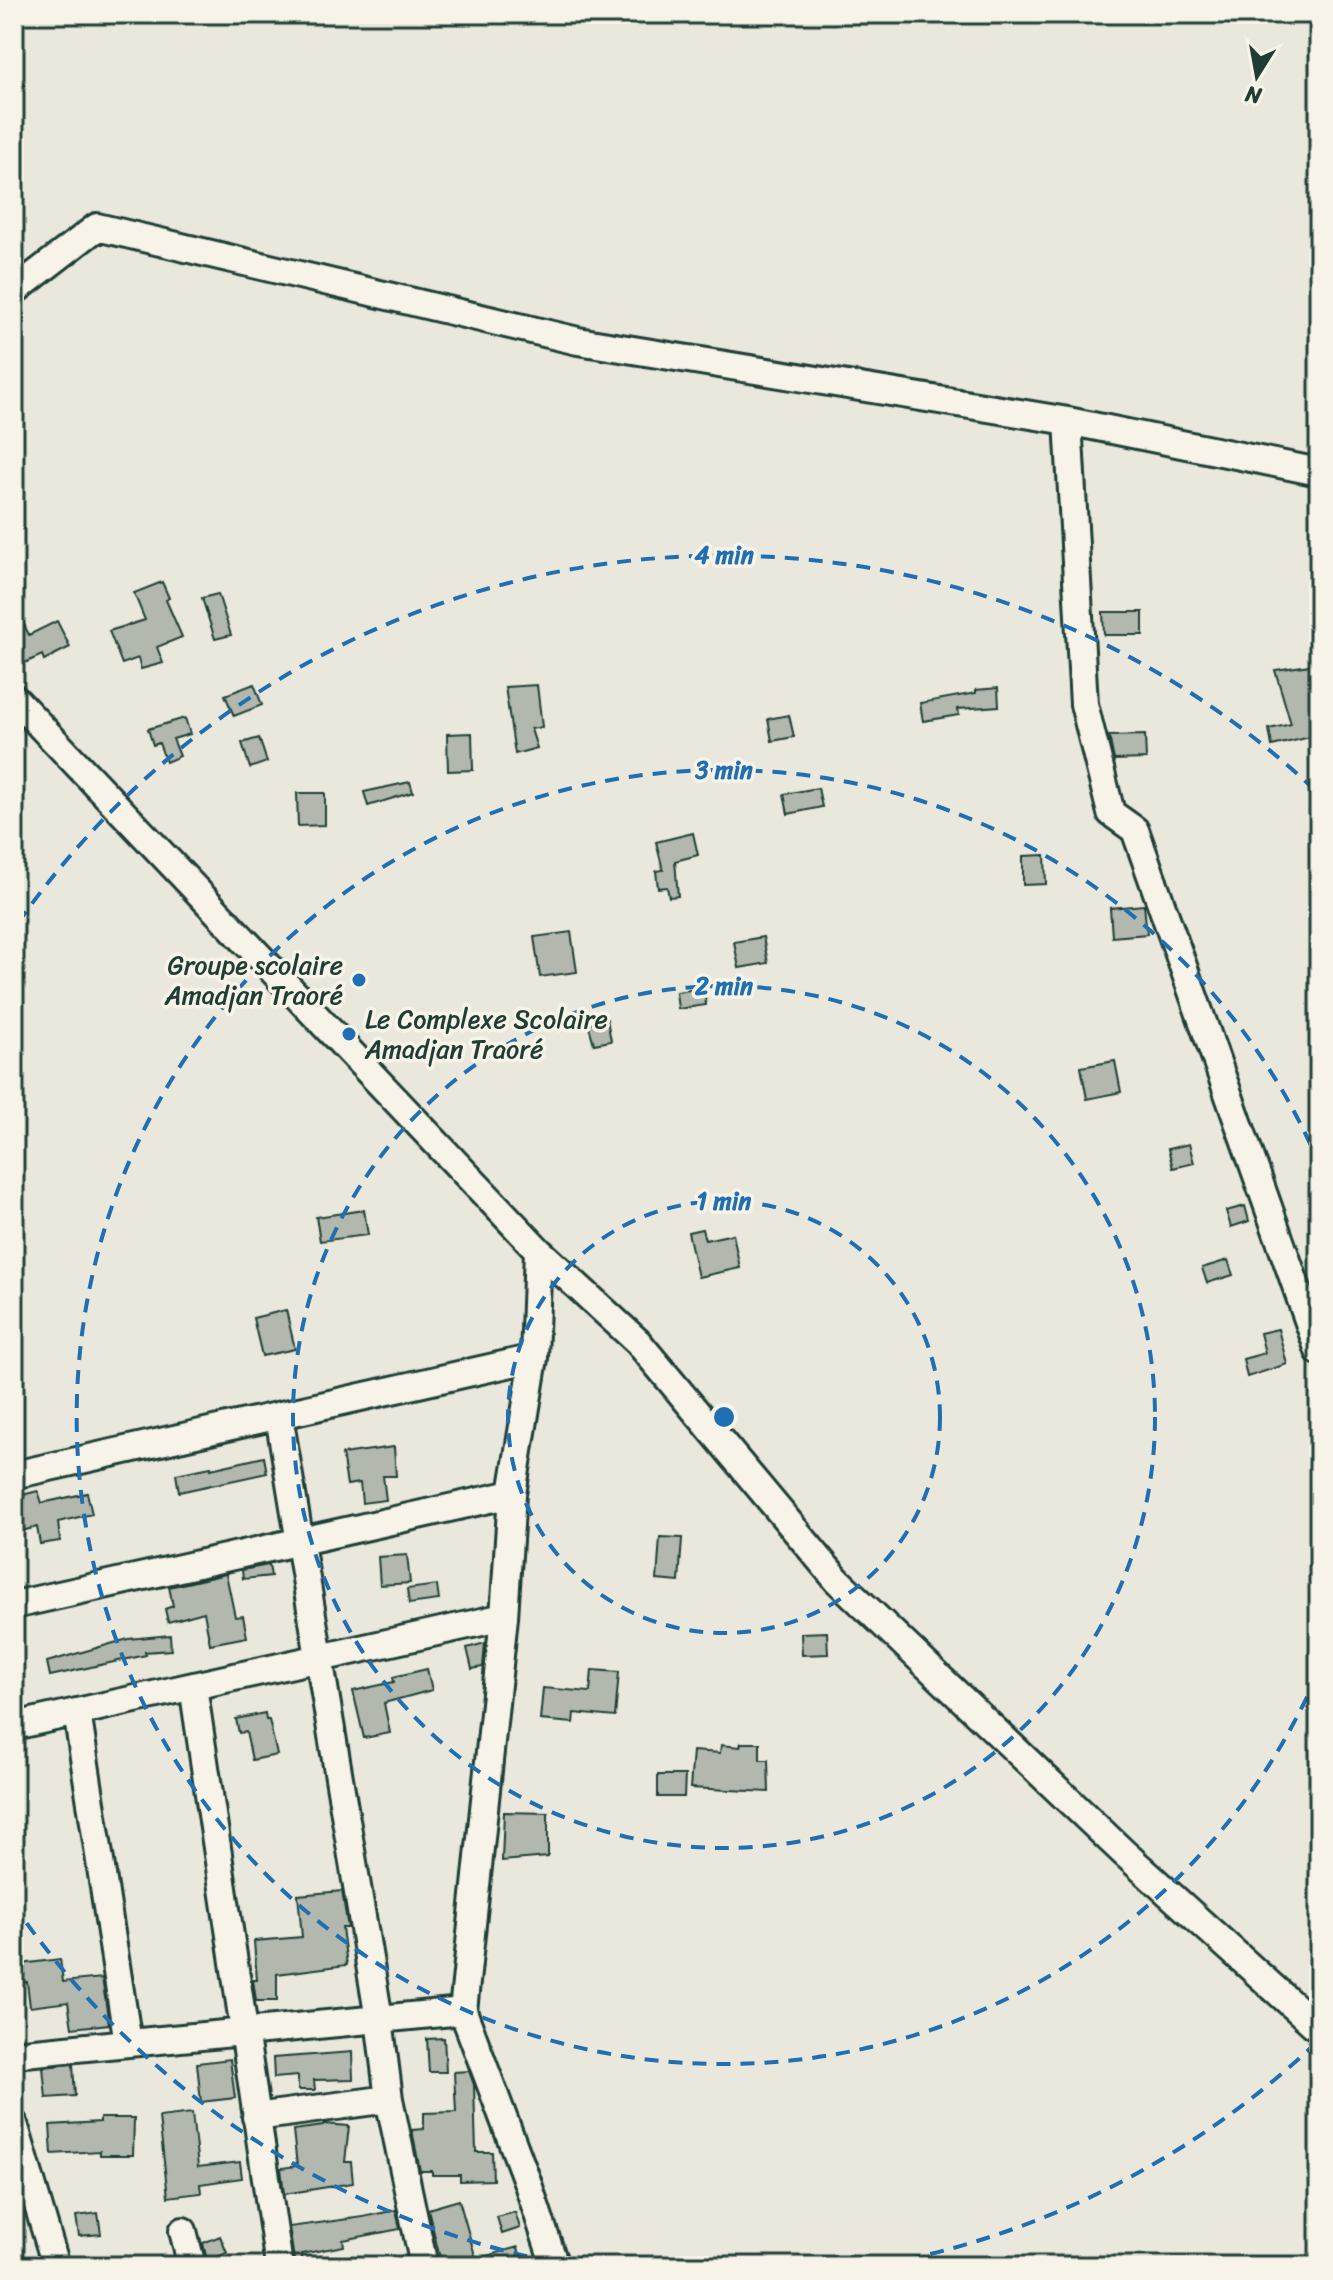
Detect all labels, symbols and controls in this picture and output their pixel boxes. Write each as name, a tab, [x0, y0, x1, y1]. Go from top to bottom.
north arrow	[1217, 36, 1297, 116]
text: N	[1241, 74, 1265, 116]
text: 4 min	[694, 534, 754, 576]
text: 3 min	[694, 749, 753, 791]
place label: Groupe scolaire Amadjan Traoré	[164, 942, 343, 1018]
text: 2 min	[694, 965, 753, 1007]
marker: Groupe scolaire Amadjan Traoré	[350, 971, 368, 989]
place label: Le Complexe Scolaire Amadjan Traoré	[364, 996, 608, 1072]
marker: Le Complexe Scolaire Amadjan Traoré	[340, 1025, 358, 1043]
text: 1 min	[697, 1180, 751, 1222]
centre of rings	[710, 1403, 738, 1431]

